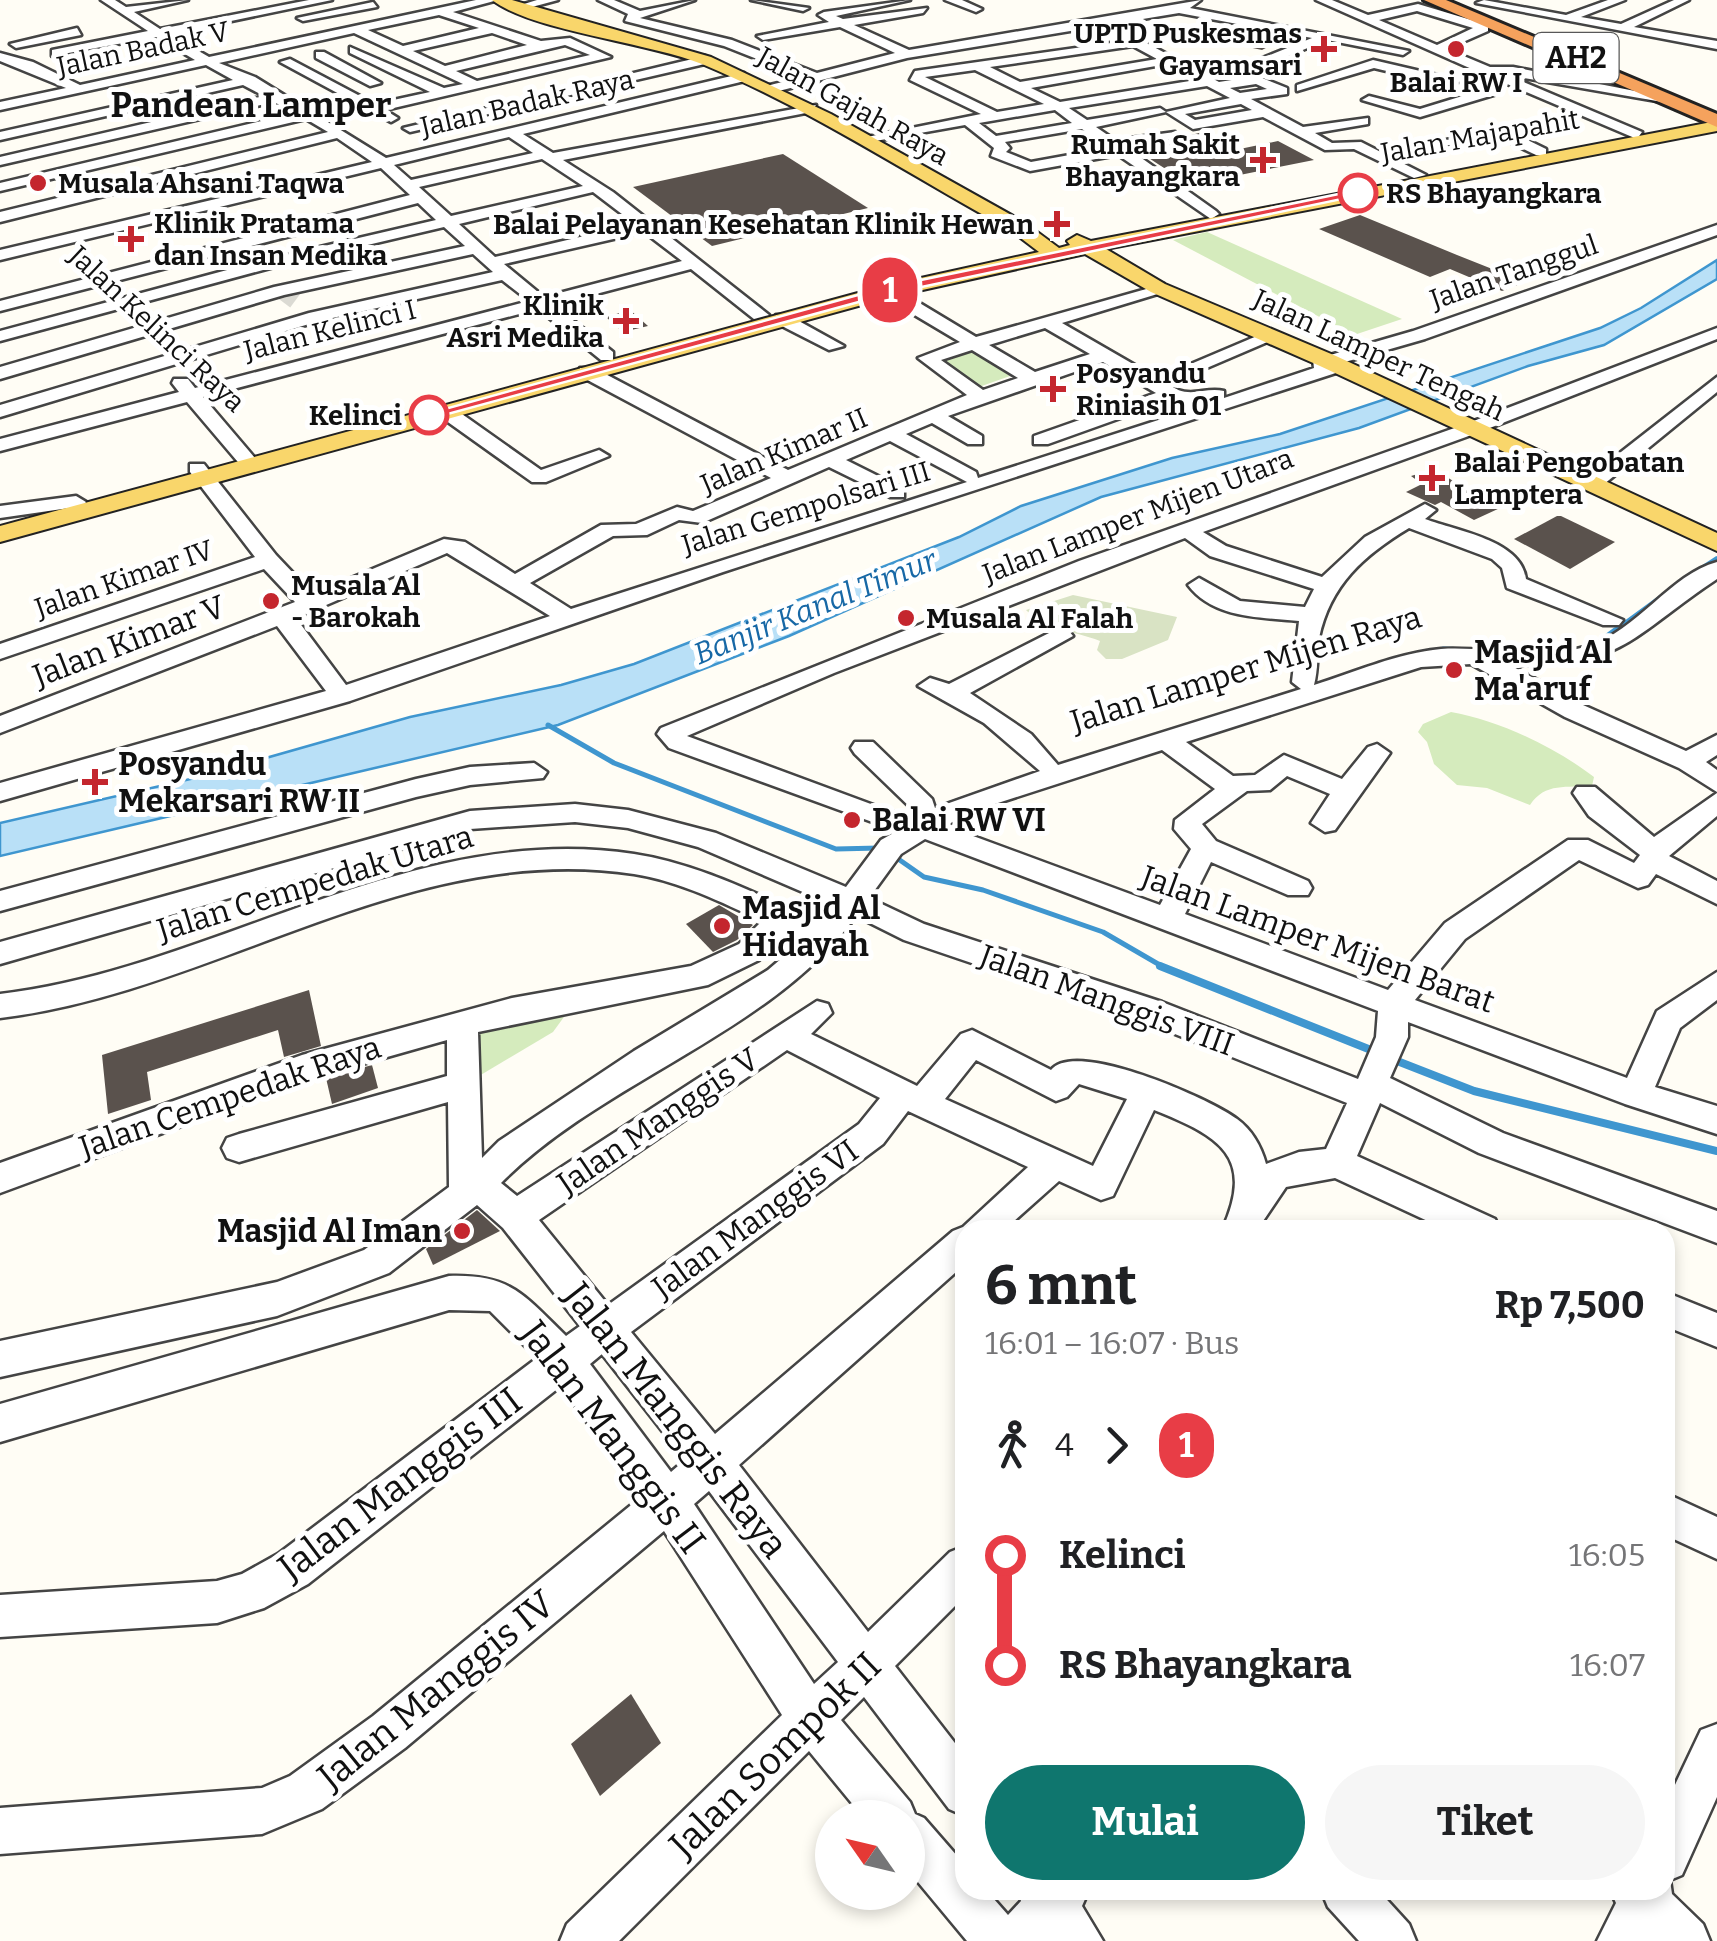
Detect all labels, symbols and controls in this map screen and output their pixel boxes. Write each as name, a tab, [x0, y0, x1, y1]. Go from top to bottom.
street label: Jalan Badak V	[53, 14, 233, 84]
place label: UPTD Puskesmas Gayamsari	[1073, 17, 1302, 82]
road number: AH2	[1534, 33, 1618, 83]
marker: UPTD Puskesmas Gayamsari	[1311, 36, 1337, 62]
marker: Balai RW I	[1445, 38, 1467, 60]
street label: Jalan Gajah Raya	[751, 39, 955, 172]
street label: Jalan Badak Raya	[416, 62, 637, 144]
place label: Balai RW I	[1390, 66, 1522, 99]
district label: Pandean Lamper	[111, 84, 391, 126]
street label: Jalan Majapahit	[1377, 102, 1582, 170]
place label: Rumah Sakit Bhayangkara	[1065, 128, 1240, 193]
marker: Rumah Sakit Bhayangkara	[1250, 147, 1276, 173]
place label: Musala Ahsani Taqwa	[58, 167, 345, 200]
marker: Musala Ahsani Taqwa	[27, 172, 49, 194]
marker: RS Bhayangkara	[1339, 174, 1377, 212]
place label: RS Bhayangkara	[1386, 177, 1602, 210]
place label: Klinik Pratama dan Insan Medika	[154, 207, 388, 272]
place label: Balai Pelayanan Kesehatan Klinik Hewan	[493, 208, 1034, 241]
marker: Balai Pelayanan Kesehatan Klinik Hewan	[1044, 211, 1070, 237]
marker: Klinik Pratama dan Insan Medika	[118, 226, 144, 252]
street label: Jalan Tanggul	[1425, 228, 1602, 316]
street label: Jalan Kelinci Raya	[62, 238, 252, 419]
line badge: 1	[858, 258, 922, 322]
text: 1	[882, 269, 898, 311]
street label: Jalan Lamper Tengah	[1247, 282, 1510, 428]
place label: Klinik Asri Medika	[446, 289, 604, 354]
street label: Jalan Kelinci I	[240, 293, 419, 368]
marker: Klinik Asri Medika	[613, 308, 639, 334]
place label: Posyandu Riniasih 01	[1076, 357, 1221, 422]
marker: Posyandu Riniasih 01	[1040, 376, 1066, 402]
marker: Kelinci	[410, 396, 448, 434]
place label: Kelinci	[309, 399, 402, 432]
street label: Jalan Kimar II	[695, 401, 872, 501]
street label: Jalan Lamper Mijen Utara	[977, 442, 1298, 591]
place label: Balai Pengobatan Lamptera	[1454, 446, 1684, 511]
street label: Jalan Gempolsari III	[677, 455, 934, 562]
marker: Balai Pengobatan Lamptera	[1419, 465, 1445, 491]
street label: Jalan Kimar IV	[29, 533, 218, 625]
water label: Banjir Kanal Timur	[688, 541, 943, 672]
place label: Musala Al - Barokah	[291, 569, 421, 634]
street label: Jalan Kimar V	[27, 587, 231, 695]
marker: Musala Al - Barokah	[260, 590, 282, 612]
street label: Jalan Lamper Mijen Raya	[1065, 598, 1426, 741]
place label: Musala Al Falah	[926, 602, 1133, 635]
marker: Musala Al Falah	[895, 607, 917, 629]
place label: Masjid Al Ma'aruf	[1474, 633, 1613, 708]
marker: Masjid Al Ma'aruf	[1443, 659, 1465, 681]
place label: Posyandu Mekarsari RW II	[118, 745, 360, 820]
marker: Posyandu Mekarsari RW II	[82, 769, 108, 795]
place label: Balai RW VI	[872, 801, 1046, 839]
marker: Balai RW VI	[841, 809, 863, 831]
street label: Jalan Cempedak Utara	[151, 817, 478, 949]
street label: Jalan Lamper Mijen Barat	[1135, 857, 1500, 1021]
place label: Masjid Al Hidayah	[742, 889, 881, 964]
marker: Masjid Al Hidayah	[711, 915, 733, 937]
street label: Jalan Manggis VIII	[974, 936, 1239, 1064]
street label: Jalan Cempedak Raya	[73, 1028, 386, 1167]
street label: Jalan Manggis V	[549, 1039, 767, 1203]
street label: Jalan Manggis VI	[644, 1131, 865, 1307]
place label: Masjid Al Iman	[217, 1212, 442, 1250]
marker: Masjid Al Iman	[451, 1220, 473, 1242]
text: 6 mnt	[985, 1253, 1137, 1319]
street label: Jalan Manggis Raya	[554, 1272, 798, 1567]
text: Rp 7,500	[1495, 1282, 1645, 1328]
street label: Jalan Manggis II	[510, 1311, 715, 1562]
text: 16:01 – 16:07 · Bus	[985, 1324, 1239, 1362]
street label: Jalan Manggis III	[268, 1377, 531, 1591]
icon: walk	[985, 1418, 1040, 1473]
icon: forward	[1089, 1418, 1144, 1473]
text: 1	[1179, 1424, 1194, 1466]
text: 4	[1055, 1426, 1074, 1464]
text: Kelinci	[1059, 1532, 1186, 1578]
text: 16:05	[1569, 1536, 1645, 1574]
street label: Jalan Manggis IV	[307, 1580, 564, 1800]
text: RS Bhayangkara	[1059, 1642, 1351, 1688]
street label: Jalan Sompok II	[659, 1643, 890, 1868]
text: 16:07	[1570, 1646, 1645, 1684]
button: Mulai	[985, 1765, 1305, 1880]
button: Tiket	[1325, 1765, 1645, 1880]
north arrow	[815, 1800, 925, 1910]
map controls	[815, 1800, 925, 1910]

